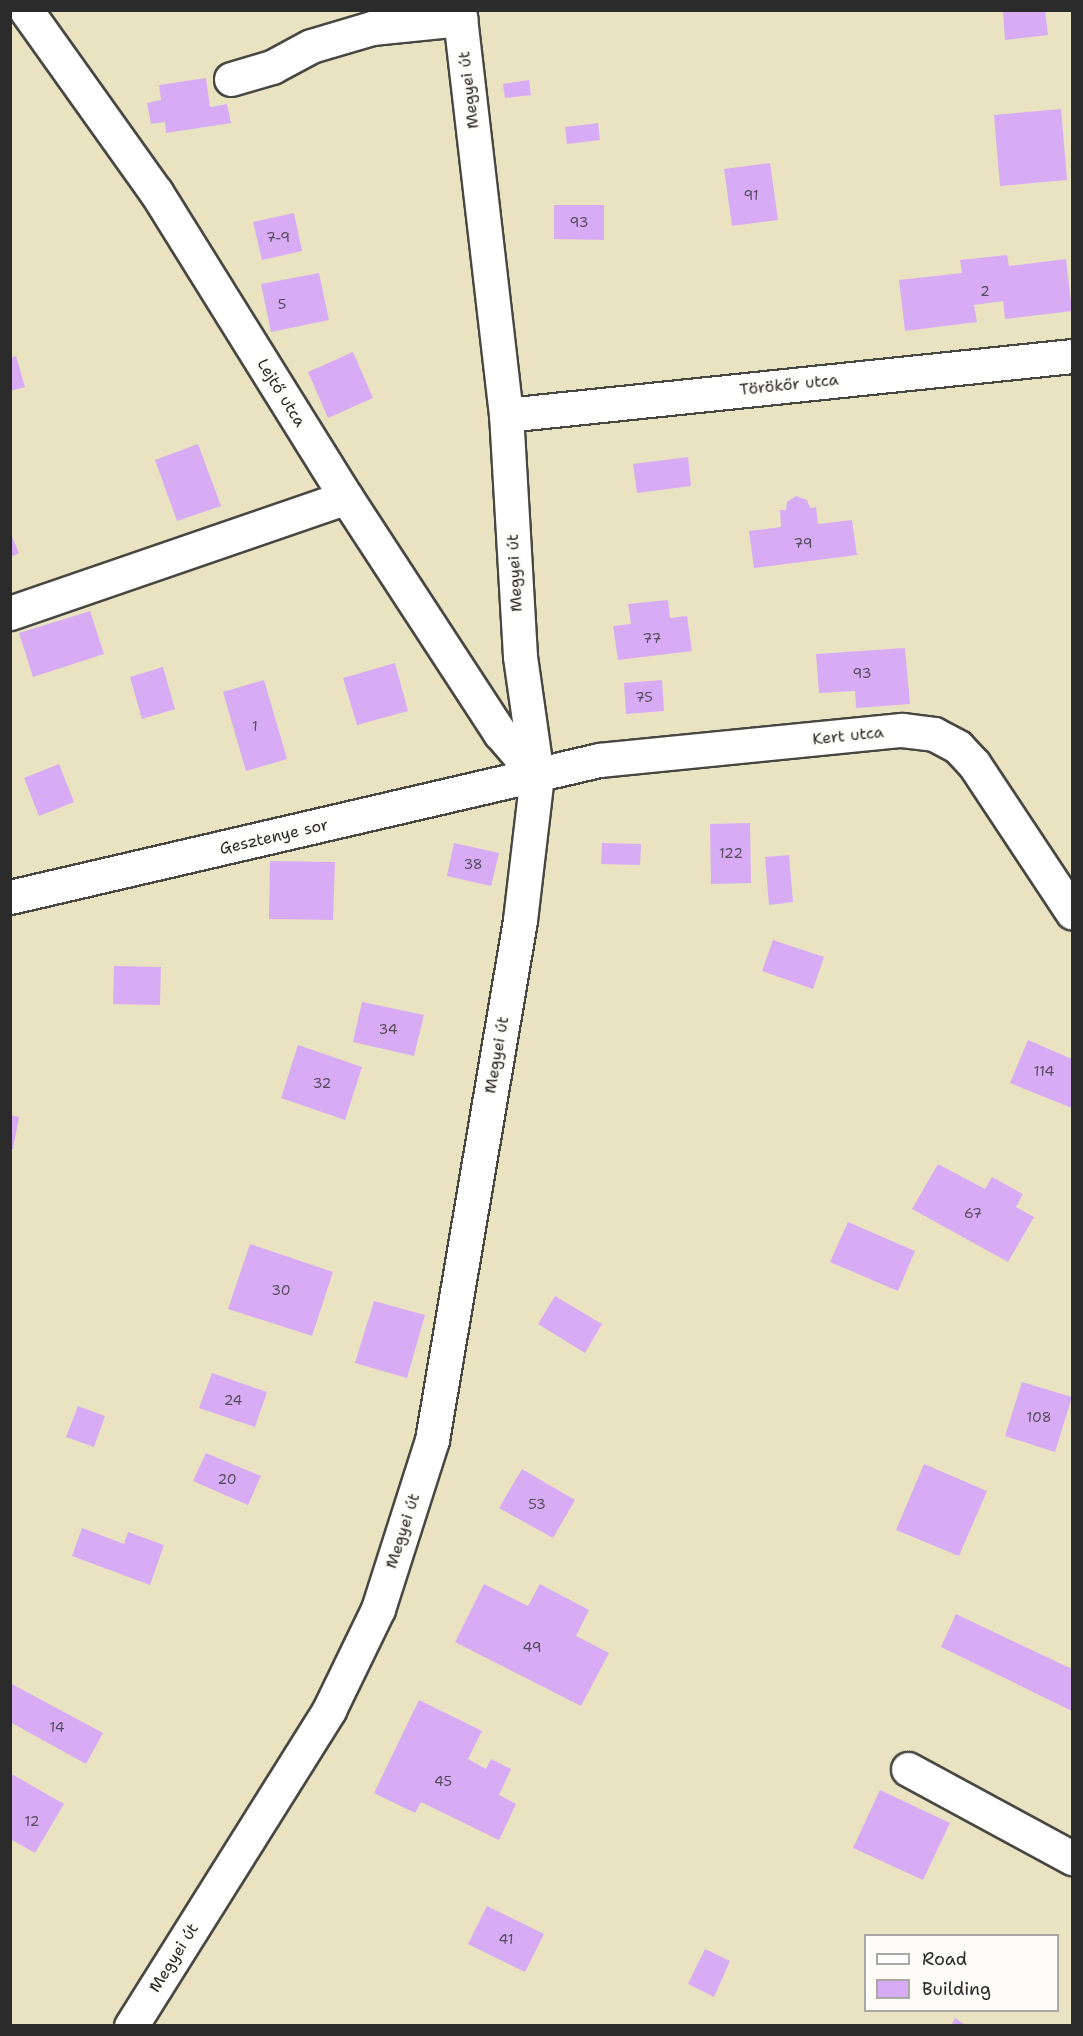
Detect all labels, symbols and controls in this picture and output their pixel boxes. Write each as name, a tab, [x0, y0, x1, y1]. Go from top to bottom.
street label: Megyei út	[455, 50, 483, 130]
house number: 91	[743, 187, 759, 203]
house number: 93	[570, 214, 588, 230]
house number: 7-9	[266, 229, 290, 245]
house number: 2	[980, 283, 990, 299]
house number: 5	[278, 296, 286, 312]
street label: Lejtő utca	[253, 355, 309, 431]
street label: Törökőr utca	[739, 370, 839, 400]
street label: Megyei út	[503, 534, 527, 612]
house number: 79	[793, 535, 813, 551]
house number: 77	[643, 630, 661, 646]
house number: 93	[853, 665, 871, 681]
house number: 75	[635, 689, 653, 705]
house number: 1	[252, 718, 258, 734]
street label: Kert utca	[811, 723, 885, 749]
street label: Gesztenye sor	[218, 815, 330, 859]
house number: 122	[719, 845, 743, 861]
house number: 38	[463, 856, 483, 872]
street label: Megyei út	[481, 1015, 513, 1095]
house number: 34	[378, 1021, 398, 1037]
house number: 114	[1034, 1063, 1054, 1079]
house number: 32	[313, 1075, 331, 1091]
house number: 67	[964, 1205, 982, 1221]
house number: 30	[271, 1282, 291, 1298]
house number: 24	[224, 1392, 242, 1408]
house number: 108	[1027, 1409, 1051, 1425]
house number: 20	[217, 1471, 237, 1487]
street label: Megyei út	[382, 1491, 424, 1571]
house number: 53	[528, 1496, 546, 1512]
house number: 49	[523, 1639, 541, 1655]
house number: 14	[49, 1719, 65, 1735]
house number: 45	[434, 1773, 452, 1789]
house number: 12	[25, 1813, 39, 1829]
street label: Megyei út	[145, 1920, 203, 1996]
house number: 41	[499, 1931, 513, 1947]
legend	[864, 1934, 1059, 2012]
text: Road	[922, 1947, 967, 1971]
text: Building	[922, 1977, 991, 2001]

